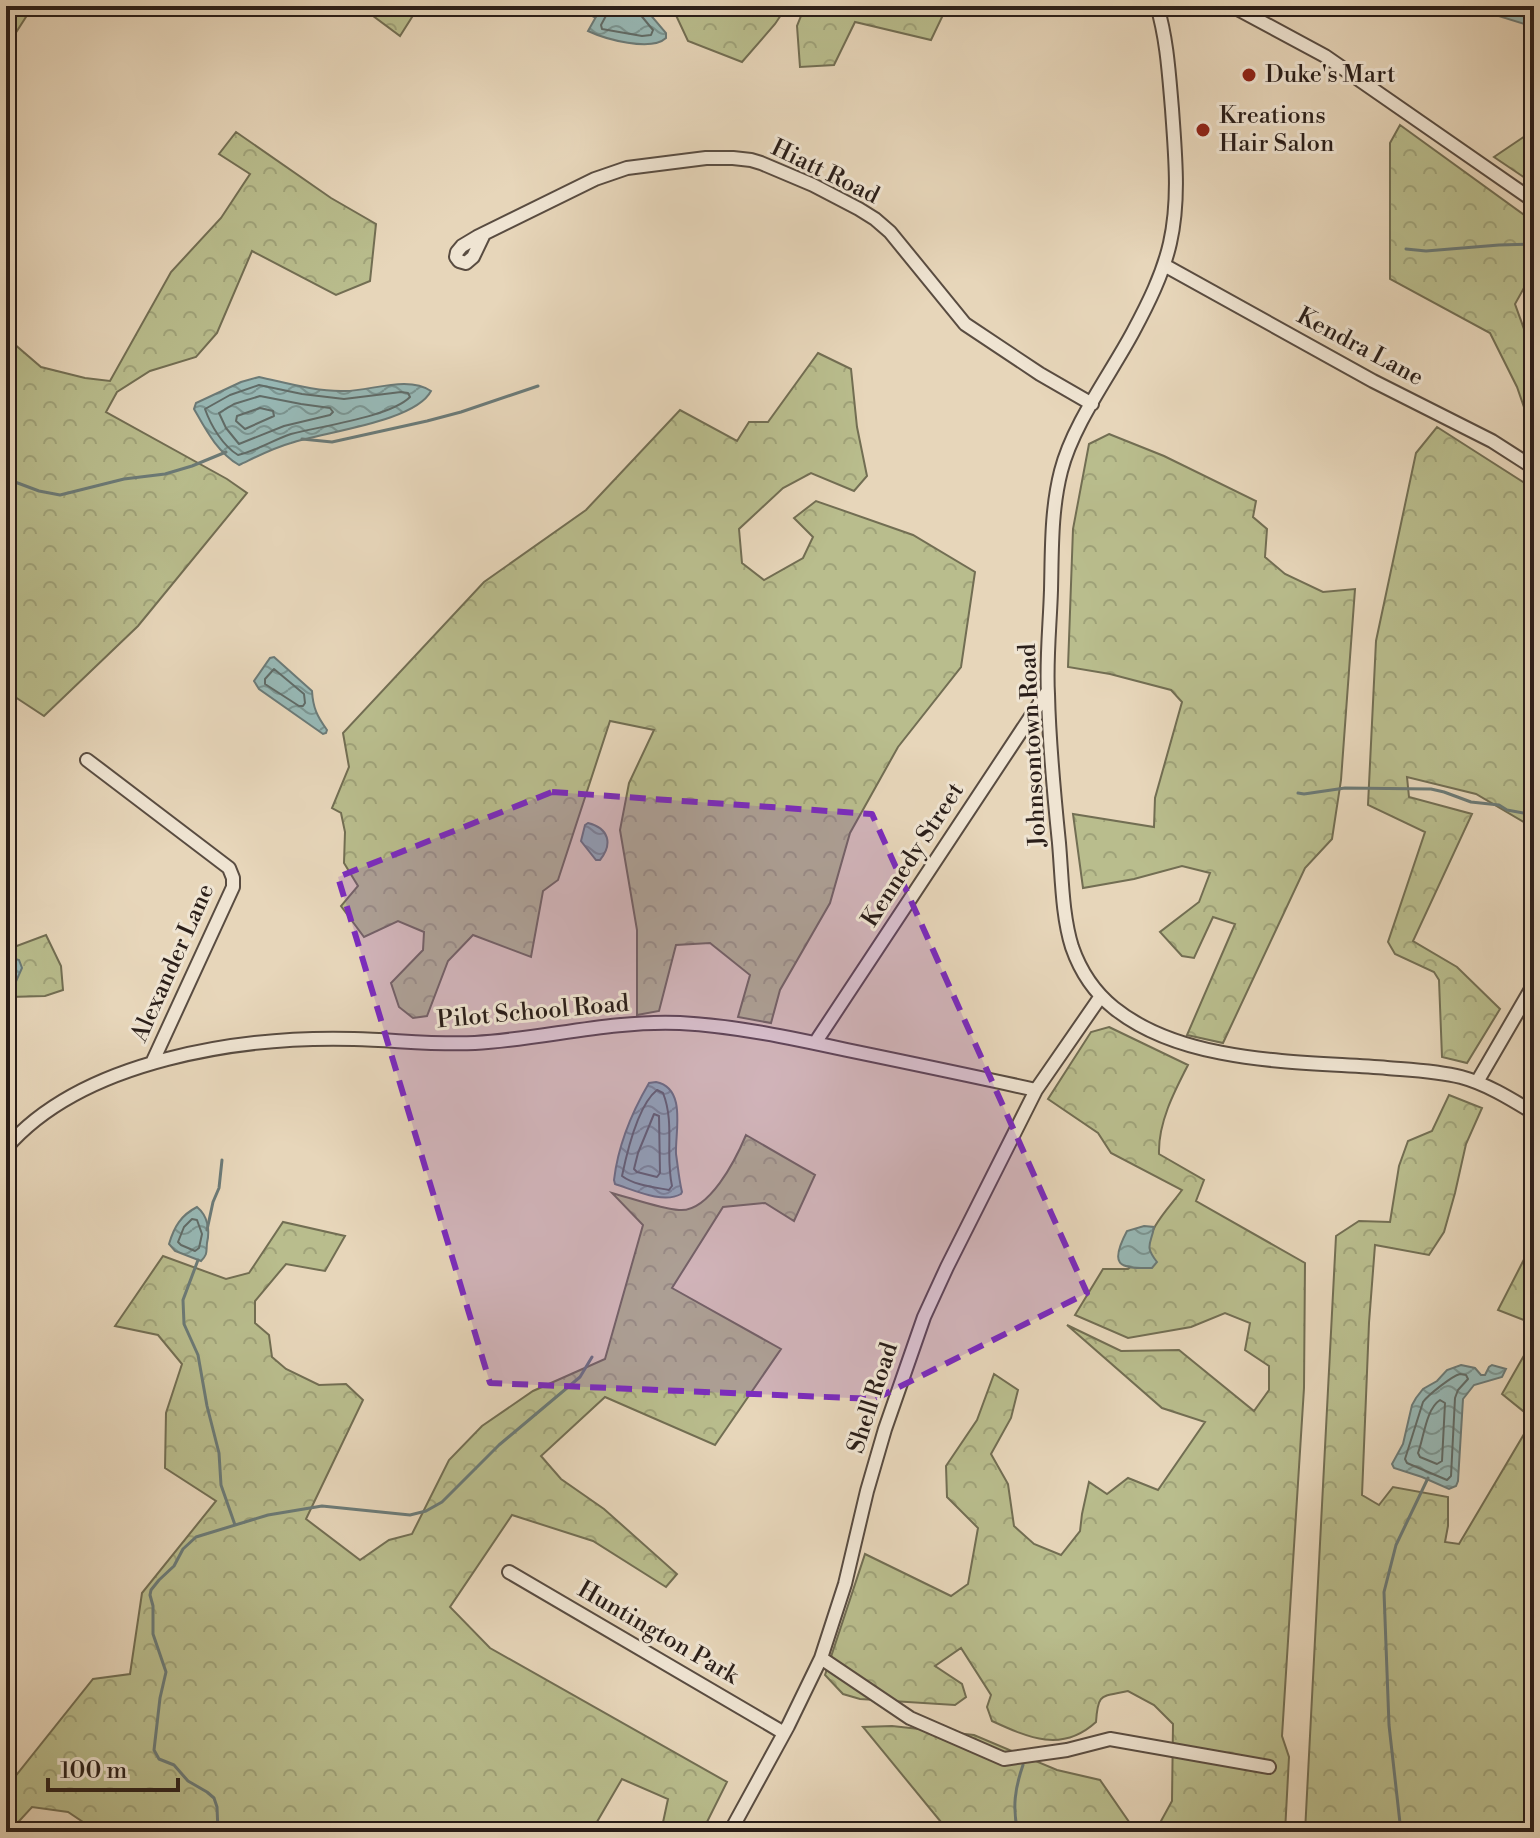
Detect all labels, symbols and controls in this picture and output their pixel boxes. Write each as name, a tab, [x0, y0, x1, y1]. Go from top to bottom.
place label: Duke's Mart	[1265, 60, 1396, 90]
marker: Duke's Mart	[1240, 66, 1258, 84]
place label: Kreations Hair Salon	[1219, 101, 1334, 159]
marker: Kreations Hair Salon	[1194, 121, 1212, 139]
street label: Hiatt Road	[766, 133, 884, 211]
street label: Kendra Lane	[1291, 301, 1429, 393]
street label: Johnsontown Road	[1013, 642, 1053, 848]
street label: Kennedy Street	[855, 777, 971, 933]
street label: Alexander Lane	[124, 879, 221, 1048]
street label: Pilot School Road	[436, 989, 631, 1035]
street label: Shell Road	[841, 1338, 905, 1457]
street label: Huntington Park	[572, 1575, 745, 1692]
scale bar	[48, 1742, 178, 1792]
text: 100 m	[60, 1756, 127, 1786]

